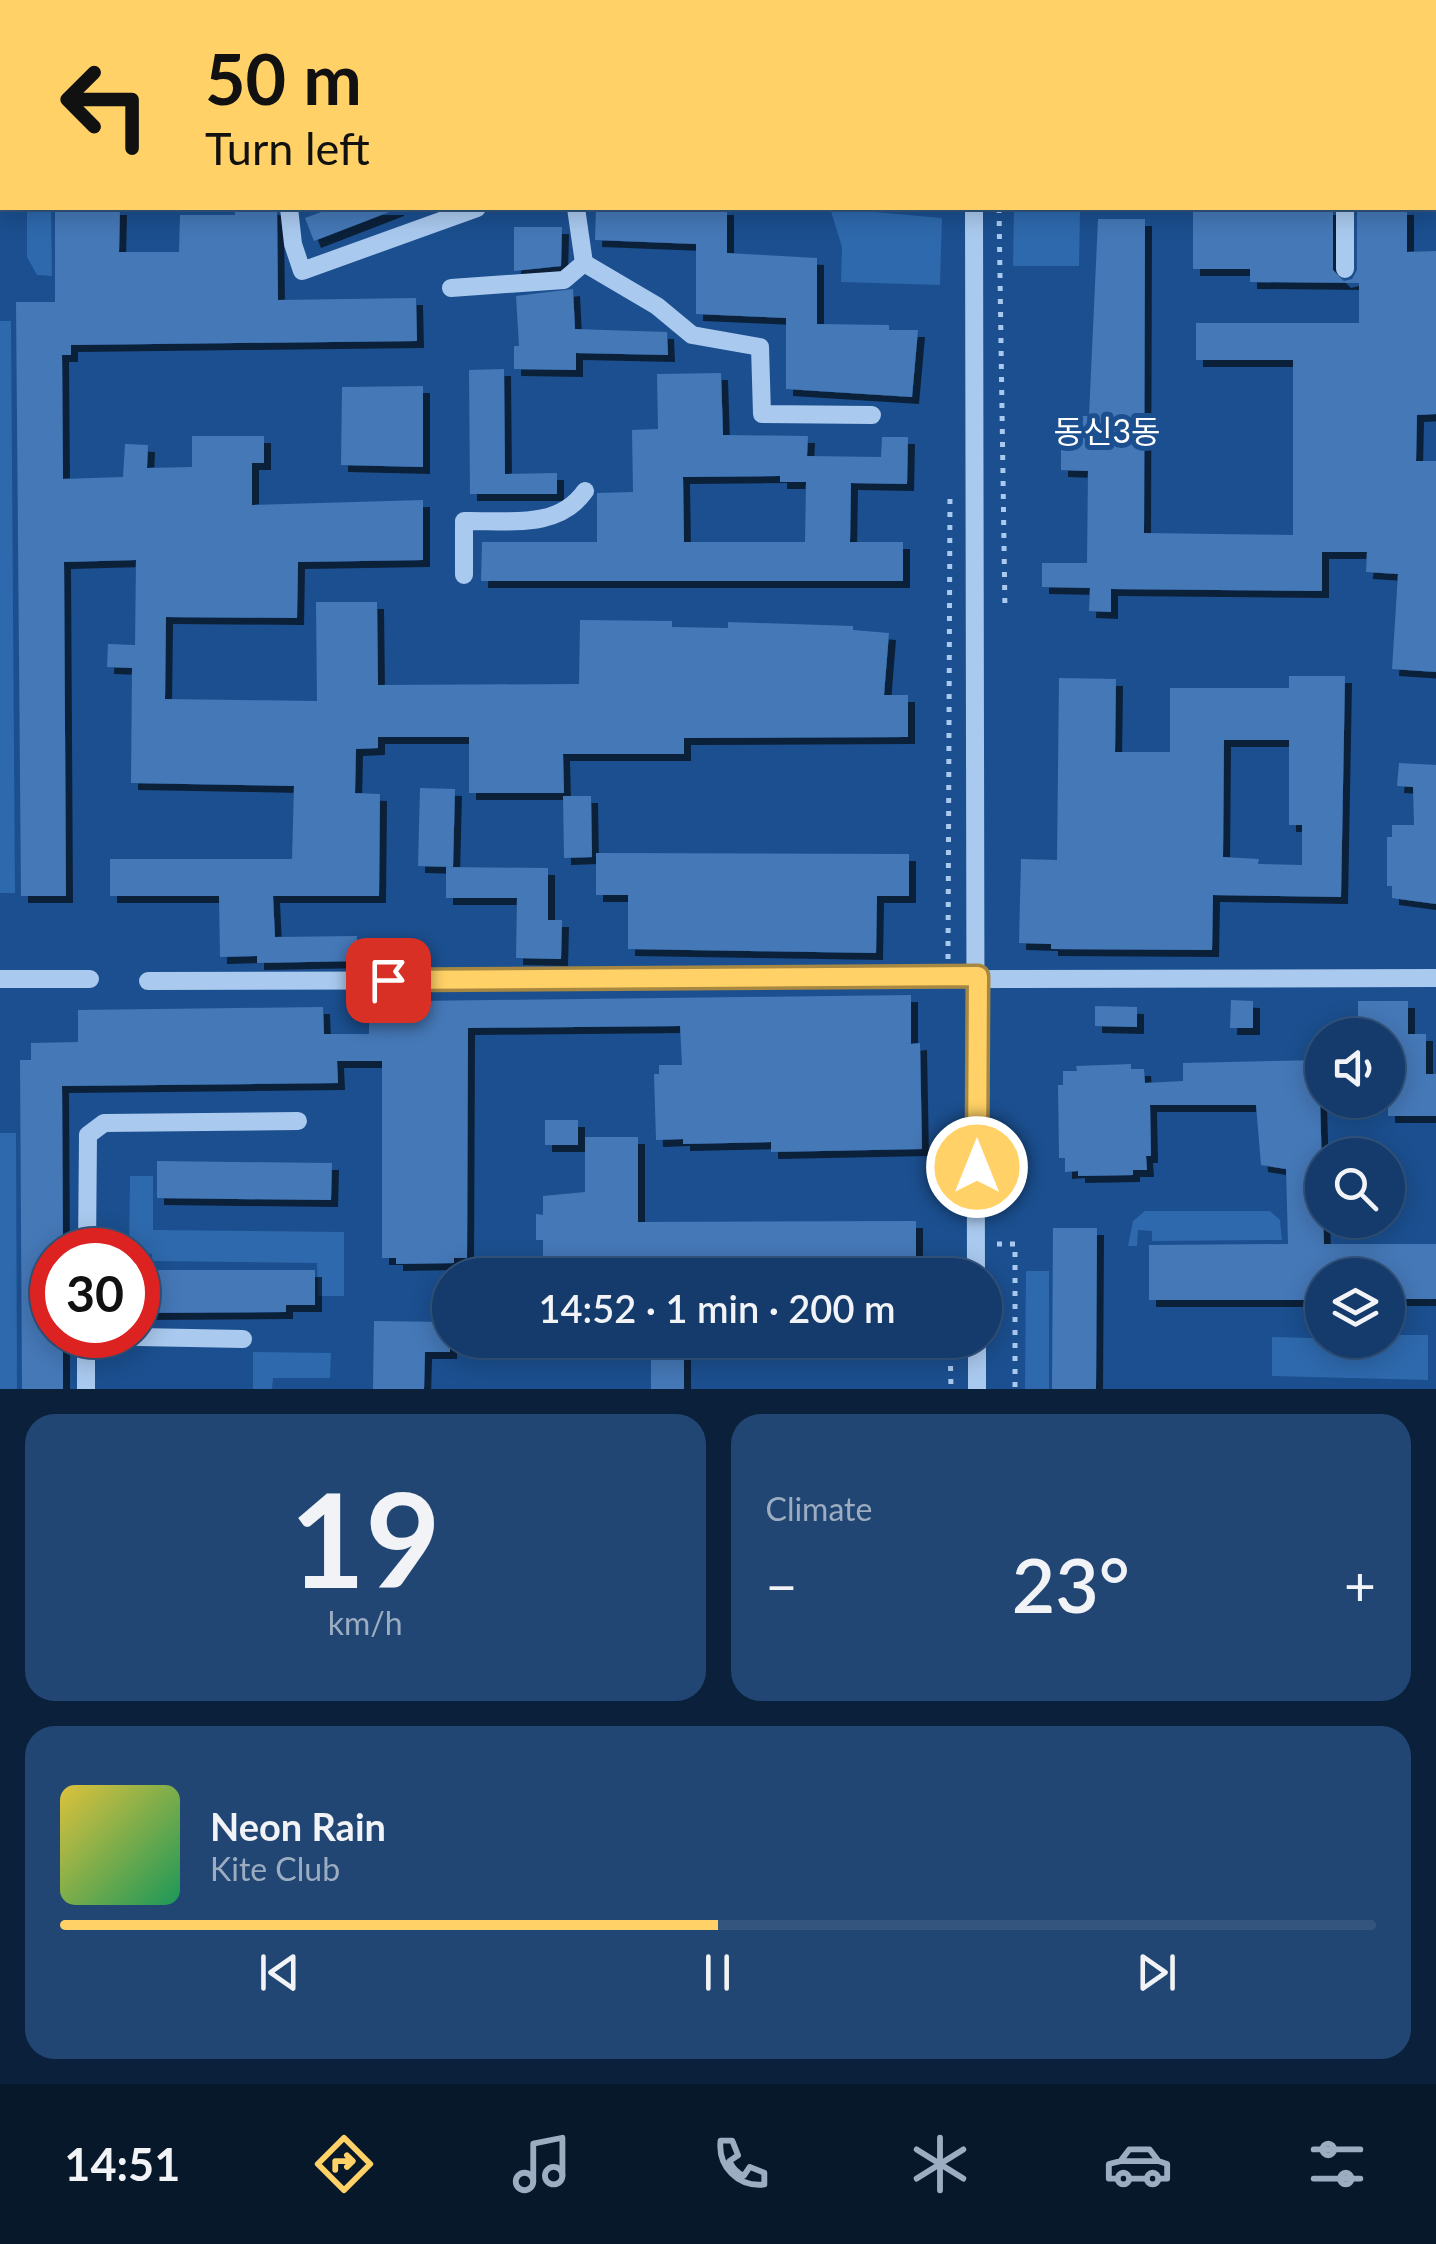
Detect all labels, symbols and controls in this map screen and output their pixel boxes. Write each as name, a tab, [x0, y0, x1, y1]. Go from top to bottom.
text: 50 m	[205, 36, 362, 120]
icon: left	[40, 40, 170, 170]
text: Turn left	[205, 121, 370, 175]
district label: 동신3동	[1054, 411, 1160, 450]
pin	[346, 938, 431, 1023]
icon: arrive	[361, 953, 416, 1008]
map controls	[1305, 1018, 1405, 1358]
button: sound	[1305, 1018, 1405, 1118]
position arrow	[925, 1115, 1029, 1219]
button: search	[1305, 1138, 1405, 1238]
speed limit sign: 30	[30, 1228, 160, 1358]
button: layers	[1305, 1258, 1405, 1358]
text: 14:52 · 1 min · 200 m	[539, 1285, 895, 1331]
text: 19	[290, 1460, 441, 1616]
text: Climate	[766, 1489, 872, 1528]
text: 23°	[1012, 1539, 1130, 1629]
text: −	[766, 1552, 797, 1618]
text: +	[1344, 1552, 1376, 1618]
text: km/h	[328, 1603, 403, 1642]
text: Neon Rain	[210, 1803, 386, 1849]
text: Kite Club	[210, 1849, 340, 1888]
icon: previous	[252, 1945, 307, 2000]
icon: pause	[690, 1945, 745, 2000]
icon: next	[1129, 1945, 1184, 2000]
icon: directions	[309, 2129, 379, 2199]
icon: music	[507, 2129, 577, 2199]
icon: phone	[706, 2129, 776, 2199]
icon: climate	[905, 2129, 975, 2199]
icon: car	[1103, 2129, 1173, 2199]
icon: filters	[1302, 2129, 1372, 2199]
text: 14:51	[64, 2137, 180, 2191]

